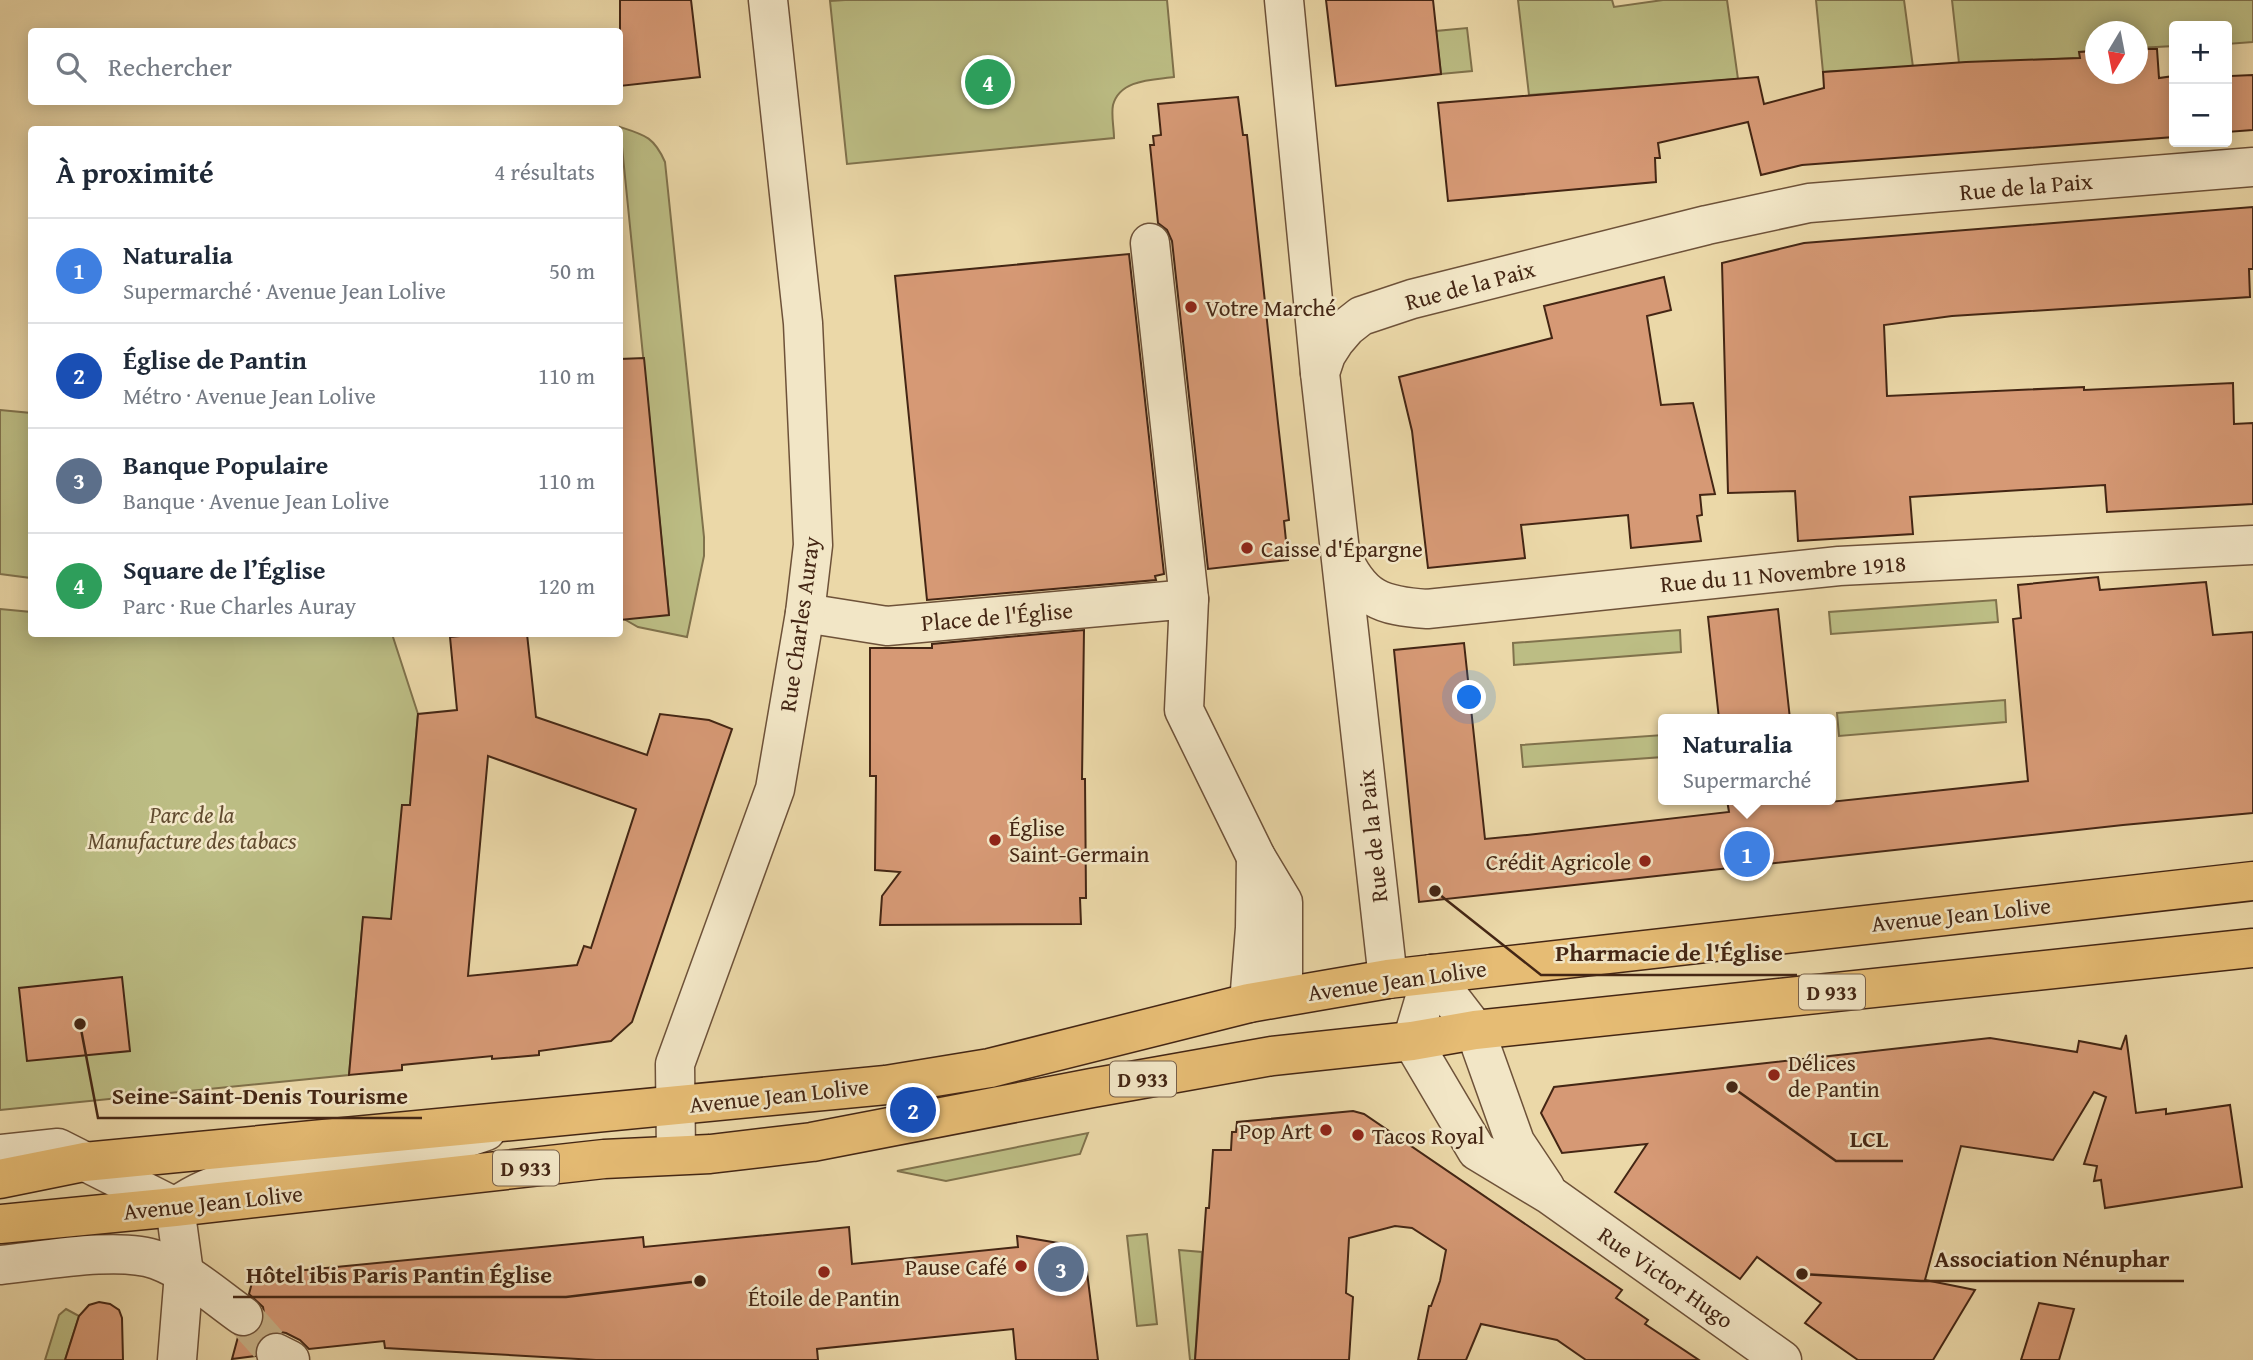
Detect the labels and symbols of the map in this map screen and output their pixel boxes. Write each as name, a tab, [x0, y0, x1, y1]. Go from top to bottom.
north arrow	[2085, 21, 2148, 84]
pin: 4	[965, 56, 1011, 108]
street label: Rue de la Paix	[1958, 164, 2094, 208]
street label: Rue de la Paix	[1401, 252, 1539, 318]
place label: Votre Marché	[1205, 291, 1336, 324]
marker: Votre Marché	[1183, 299, 1199, 315]
place label: Caisse d'Épargne	[1261, 532, 1423, 565]
street label: Rue Charles Auray	[770, 534, 828, 714]
marker: Caisse d'Épargne	[1239, 540, 1255, 556]
street label: Rue du 11 Novembre 1918	[1659, 546, 1907, 600]
street label: Place de l'Église	[920, 593, 1074, 639]
your location	[1452, 680, 1486, 714]
street label: Rue de la Paix	[1349, 768, 1395, 904]
park label: Parc de la Manufacture des tabacs	[88, 798, 297, 857]
place label: Église Saint-Germain	[1009, 811, 1149, 870]
pin: 1	[1724, 828, 1770, 880]
marker: Église Saint-Germain	[987, 832, 1003, 848]
place label: Crédit Agricole	[1486, 845, 1631, 878]
marker: Crédit Agricole	[1637, 853, 1653, 869]
street label: Avenue Jean Lolive	[1870, 888, 2052, 940]
callout: Pharmacie de l'Église	[1541, 930, 1797, 975]
text: Pharmacie de l'Église	[1555, 935, 1783, 970]
street label: Avenue Jean Lolive	[1305, 951, 1489, 1009]
road number: D 933	[1799, 974, 1865, 1010]
place label: Délices de Pantin	[1788, 1046, 1880, 1105]
road number: D 933	[1110, 1062, 1176, 1096]
marker: Délices de Pantin	[1766, 1067, 1782, 1083]
street label: Avenue Jean Lolive	[688, 1069, 870, 1121]
callout: Seine-Saint-Denis Tourisme	[98, 1073, 422, 1118]
text: Seine-Saint-Denis Tourisme	[112, 1078, 408, 1113]
pin: 2	[890, 1084, 936, 1136]
place label: Pop Art	[1239, 1114, 1312, 1147]
callout: LCL	[1836, 1116, 1903, 1161]
place label: Tacos Royal	[1372, 1119, 1484, 1152]
text: LCL	[1850, 1121, 1889, 1156]
marker: Pop Art	[1318, 1122, 1334, 1138]
marker: Tacos Royal	[1350, 1127, 1366, 1143]
road number: D 933	[493, 1150, 559, 1186]
street label: Avenue Jean Lolive	[122, 1176, 304, 1228]
street label: Rue Victor Hugo	[1592, 1218, 1740, 1336]
callout: Association Nénuphar	[1921, 1236, 2184, 1281]
text: Association Nénuphar	[1934, 1241, 2170, 1276]
pin: 3	[1038, 1243, 1084, 1295]
place label: Pause Café	[905, 1250, 1007, 1283]
callout: Hôtel ibis Paris Pantin Église	[233, 1252, 566, 1297]
text: Hôtel ibis Paris Pantin Église	[246, 1257, 552, 1292]
marker: Pause Café	[1013, 1258, 1029, 1274]
marker: Étoile de Pantin	[816, 1264, 832, 1280]
place label: Étoile de Pantin	[748, 1281, 900, 1314]

